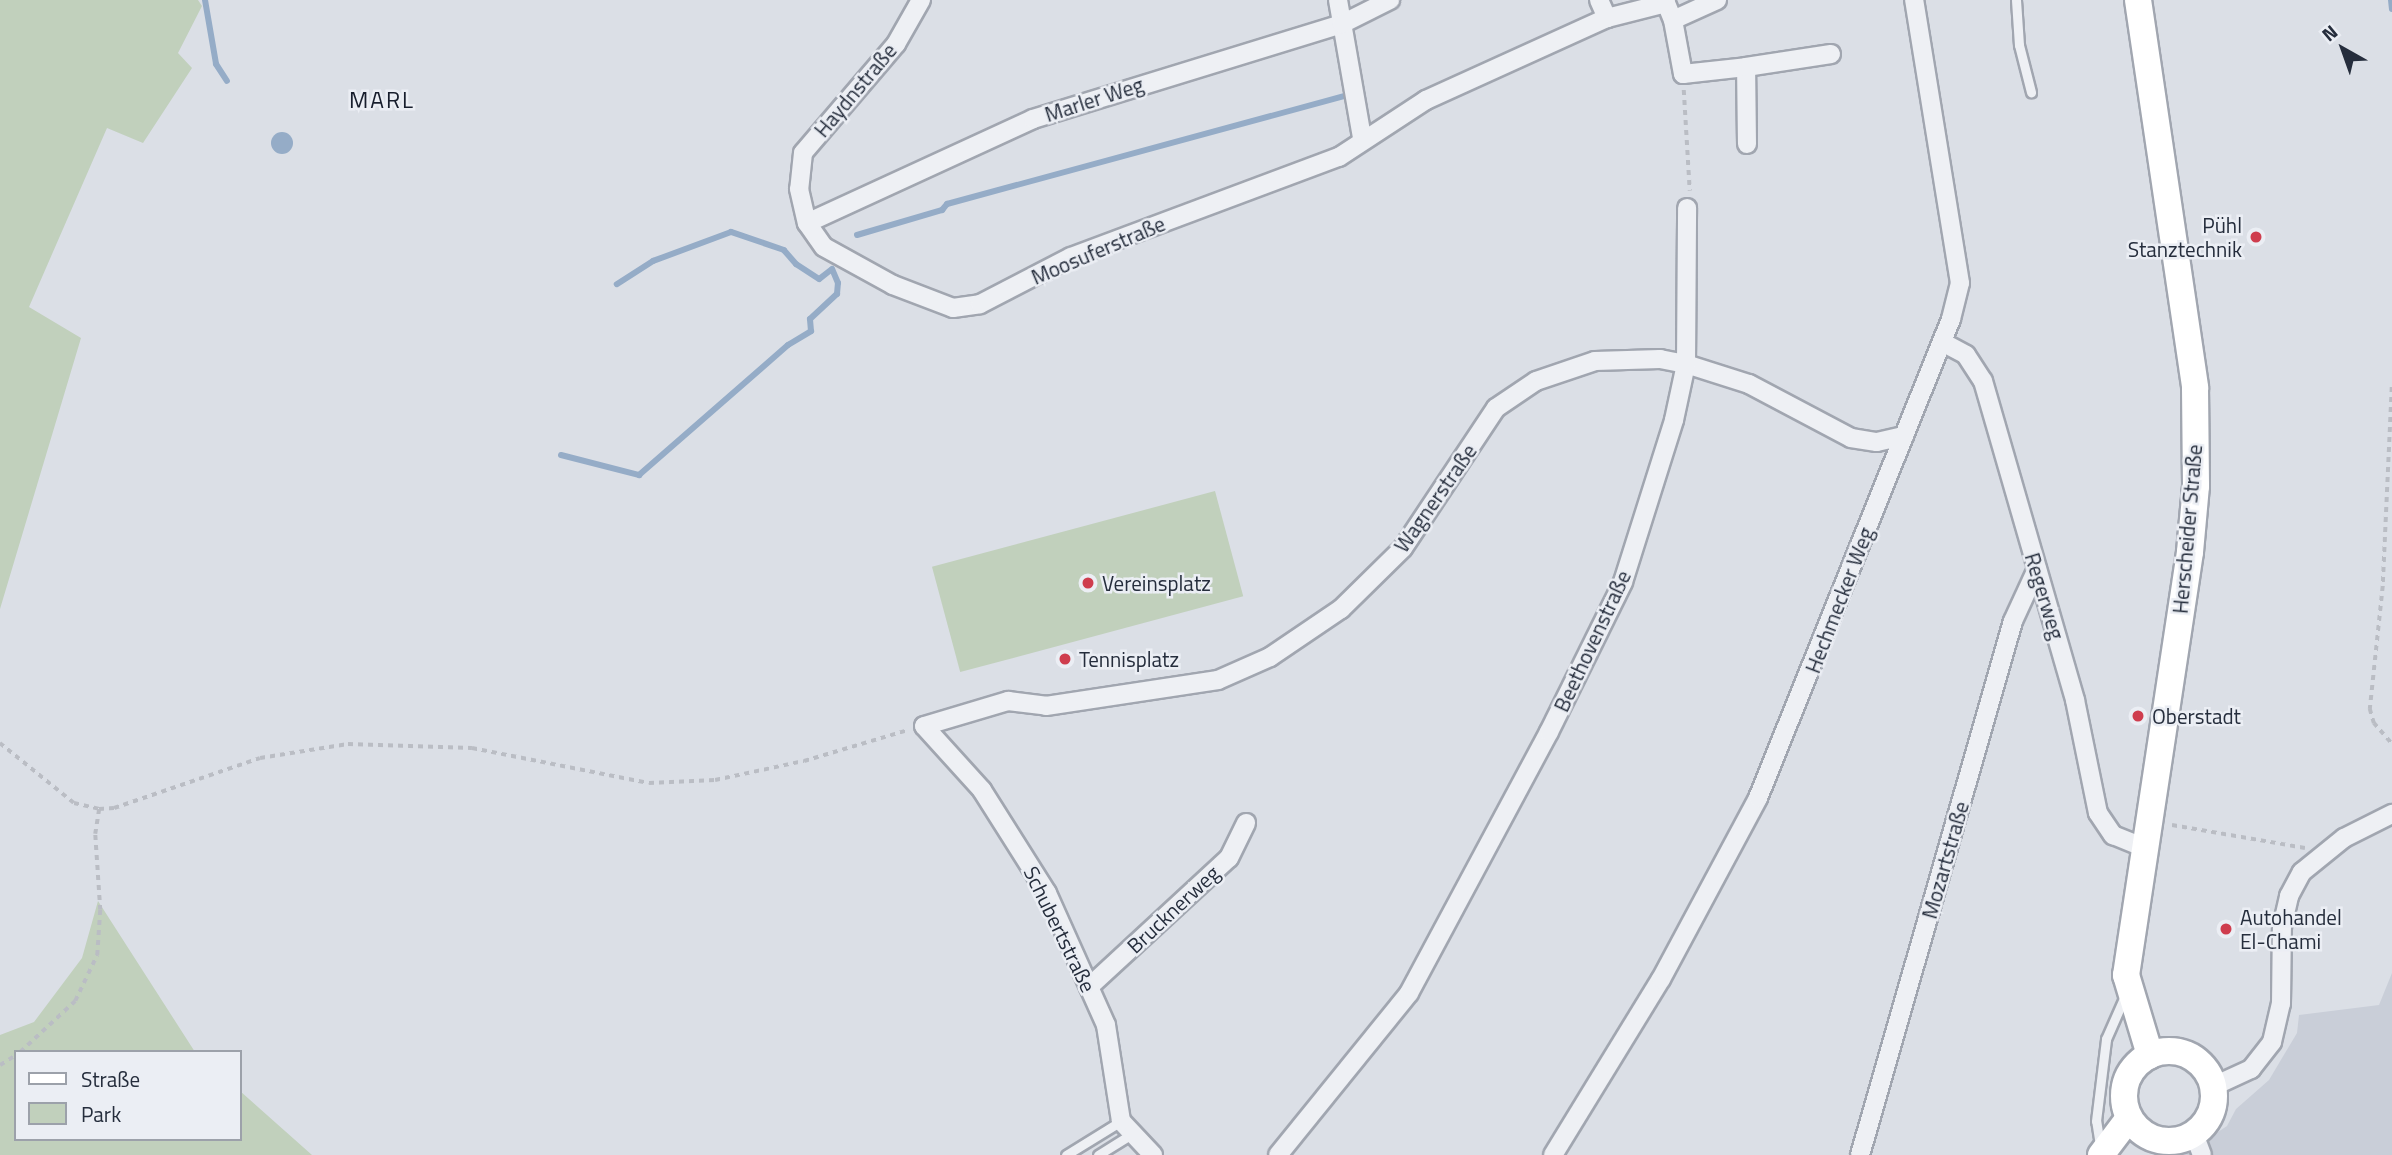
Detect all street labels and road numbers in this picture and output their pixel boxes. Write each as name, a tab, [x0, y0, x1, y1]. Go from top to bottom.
street label: Haydnstraße	[809, 38, 901, 142]
street label: Marler Weg	[1041, 71, 1147, 127]
street label: Moosuferstraße	[1027, 210, 1169, 290]
street label: Wagnerstraße	[1388, 439, 1482, 557]
street label: Herscheider Straße	[2167, 443, 2207, 615]
street label: Hechmecker Weg	[1800, 523, 1878, 677]
street label: Regerweg	[2020, 550, 2070, 642]
street label: Beethovenstraße	[1548, 566, 1636, 716]
street label: Mozartstraße	[1916, 798, 1974, 922]
street label: Brucknerweg	[1122, 860, 1224, 958]
street label: Schubertstraße	[1019, 862, 1101, 996]

